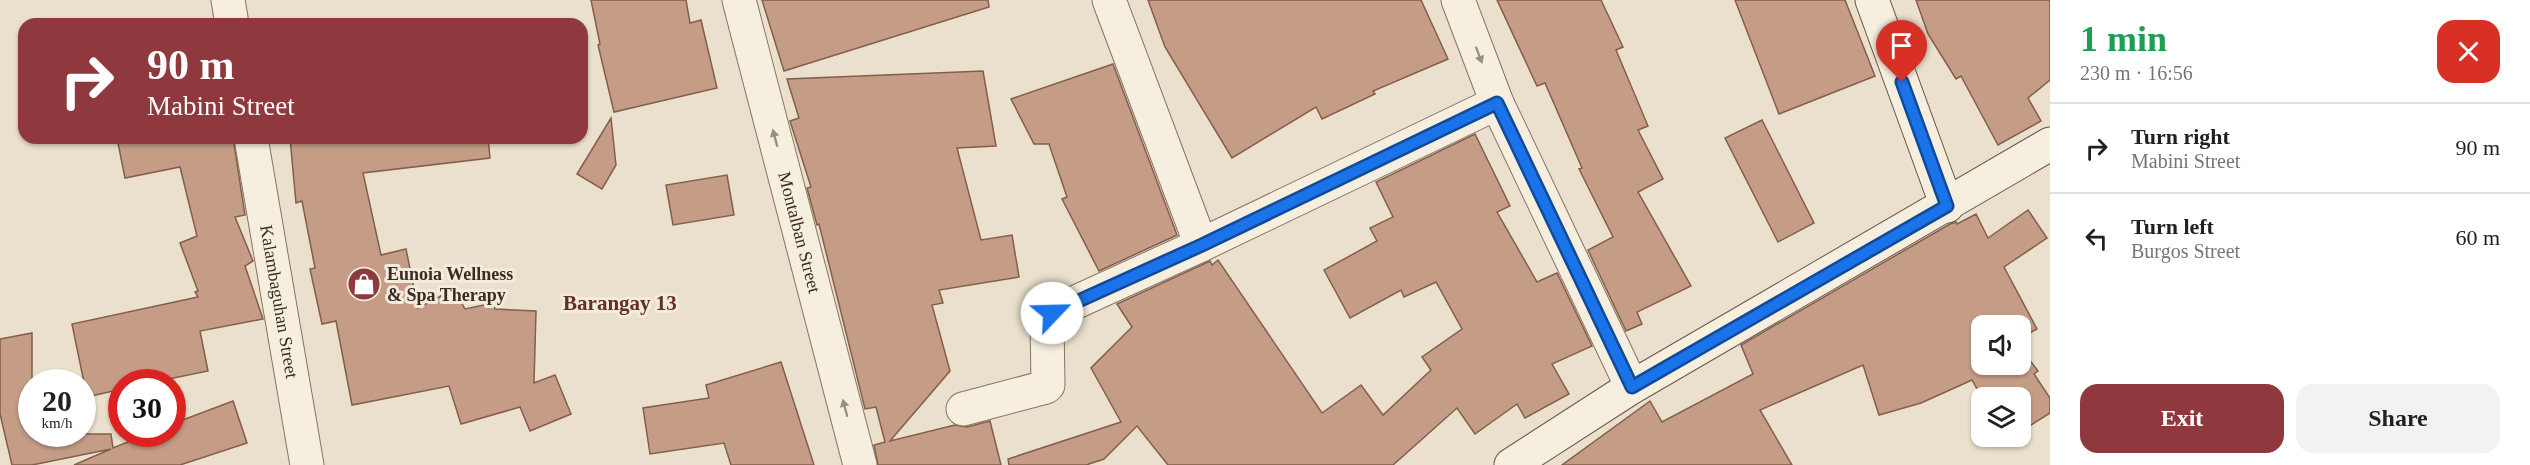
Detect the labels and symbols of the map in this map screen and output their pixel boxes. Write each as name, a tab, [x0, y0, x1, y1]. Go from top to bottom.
pin	[1876, 20, 1927, 82]
one-way arrow	[1475, 46, 1484, 64]
one-way arrow	[769, 129, 779, 148]
street label: Montalban Street	[774, 169, 825, 295]
street label: Kalambaguhan Street	[256, 223, 302, 380]
place label: Eunoia Wellness & Spa Therapy	[387, 264, 513, 305]
shop icon: Eunoia Wellness & Spa Therapy	[346, 266, 382, 302]
position arrow	[1020, 281, 1084, 345]
district label: Barangay 13	[563, 291, 677, 315]
speed limit sign: 30	[108, 369, 186, 447]
one-way arrow	[840, 399, 850, 418]

